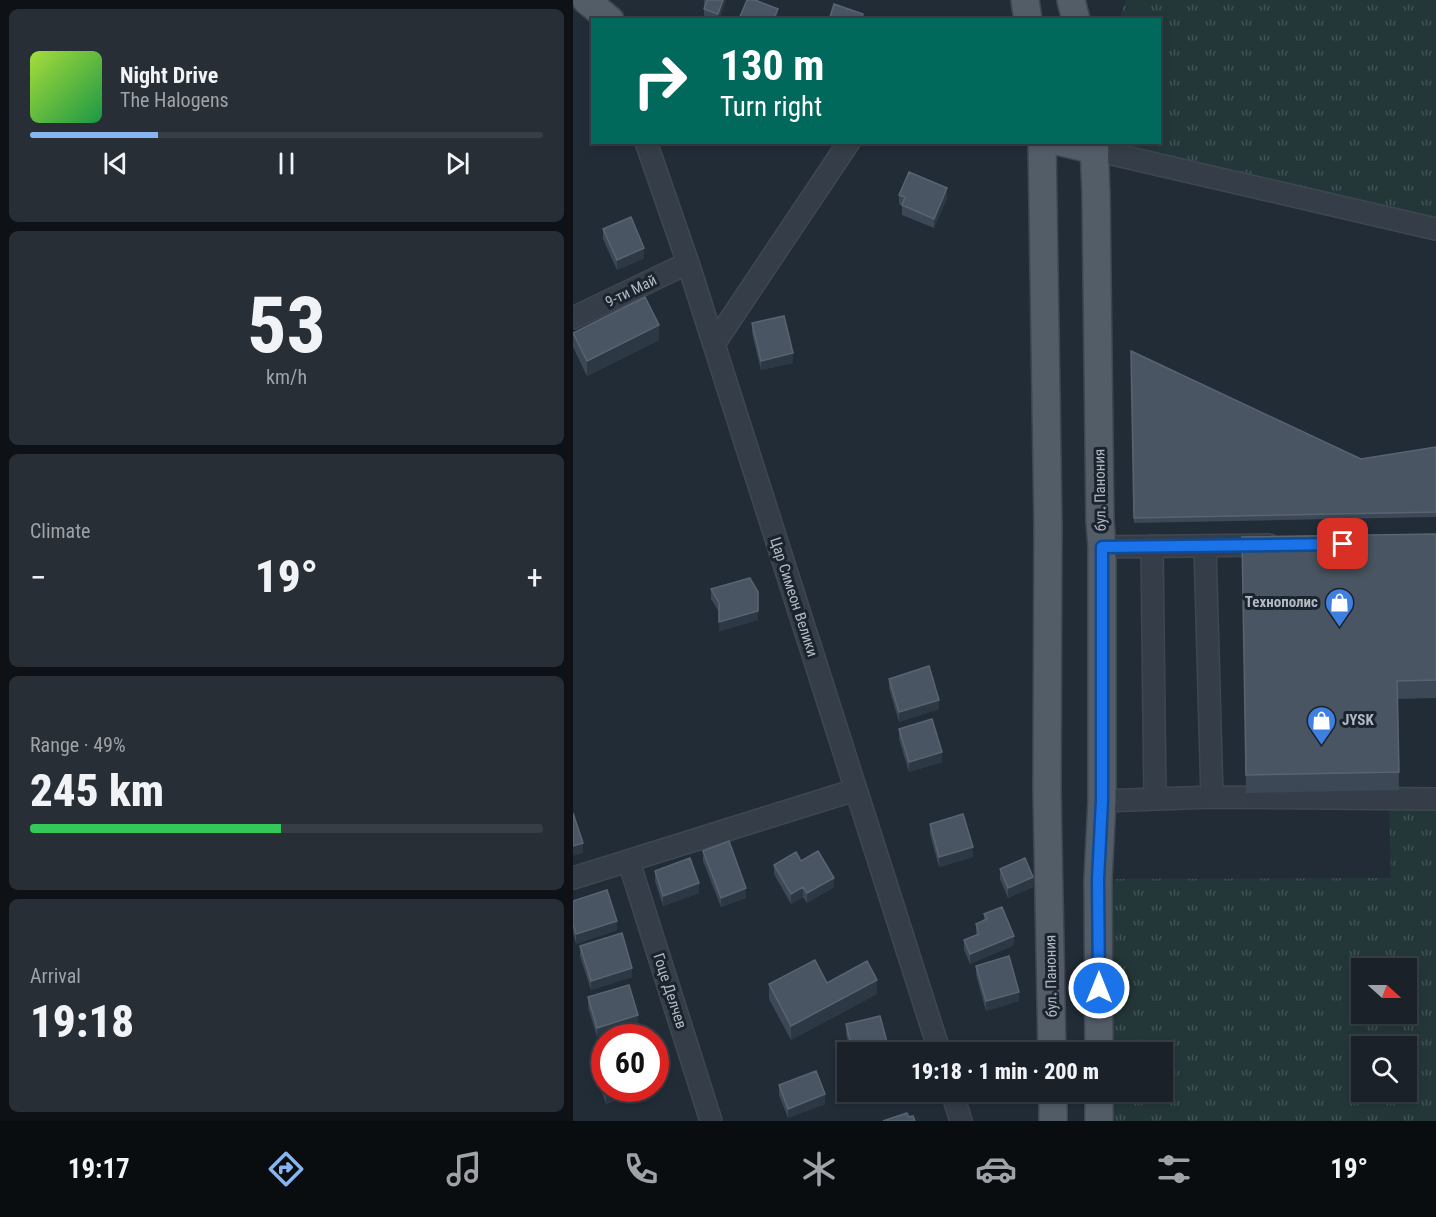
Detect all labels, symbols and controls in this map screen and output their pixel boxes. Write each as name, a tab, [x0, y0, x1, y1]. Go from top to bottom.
text: 130 m	[720, 41, 825, 90]
icon: right	[621, 42, 699, 120]
text: Night Drive	[120, 63, 218, 88]
text: The Halogens	[120, 88, 229, 112]
text: Turn right	[720, 91, 822, 123]
icon: previous	[99, 147, 132, 180]
icon: pause	[270, 147, 303, 180]
icon: next	[441, 147, 474, 180]
street label: 9-ти Май	[602, 271, 660, 311]
text: 53	[247, 280, 326, 371]
text: km/h	[266, 365, 307, 389]
street label: бул. Панония	[1090, 449, 1110, 531]
pin	[1317, 518, 1368, 569]
text: Climate	[30, 519, 90, 543]
icon: arrive	[1326, 527, 1359, 560]
street label: Цар Симеон Велики	[766, 535, 822, 659]
text: 19°	[255, 550, 318, 603]
text: −	[30, 558, 47, 597]
text: +	[527, 558, 543, 597]
shop icon: Технополис	[1323, 586, 1355, 628]
place label: Технополис	[1245, 593, 1318, 611]
shop icon: JYSK	[1305, 704, 1337, 746]
place label: JYSK	[1342, 711, 1374, 729]
text: Range · 49%	[30, 733, 126, 757]
text: 245 km	[30, 764, 164, 817]
street label: бул. Панония	[1041, 935, 1061, 1017]
street label: Гоце Делчев	[649, 951, 691, 1031]
position arrow	[1067, 956, 1131, 1020]
north arrow	[1351, 958, 1417, 1024]
map controls	[1351, 958, 1417, 1102]
text: Arrival	[30, 964, 81, 988]
text: 19:18	[30, 995, 134, 1048]
speed limit sign: 60	[591, 1024, 669, 1102]
button: search	[1351, 1036, 1417, 1102]
text: 19:18 · 1 min · 200 m	[911, 1059, 1099, 1084]
icon: directions	[265, 1148, 307, 1190]
icon: music	[443, 1148, 485, 1190]
icon: phone	[620, 1148, 662, 1190]
icon: climate	[798, 1148, 840, 1190]
icon: car	[975, 1148, 1017, 1190]
icon: filters	[1153, 1148, 1195, 1190]
text: 19:17	[68, 1153, 130, 1185]
text: 19°	[1330, 1153, 1368, 1185]

